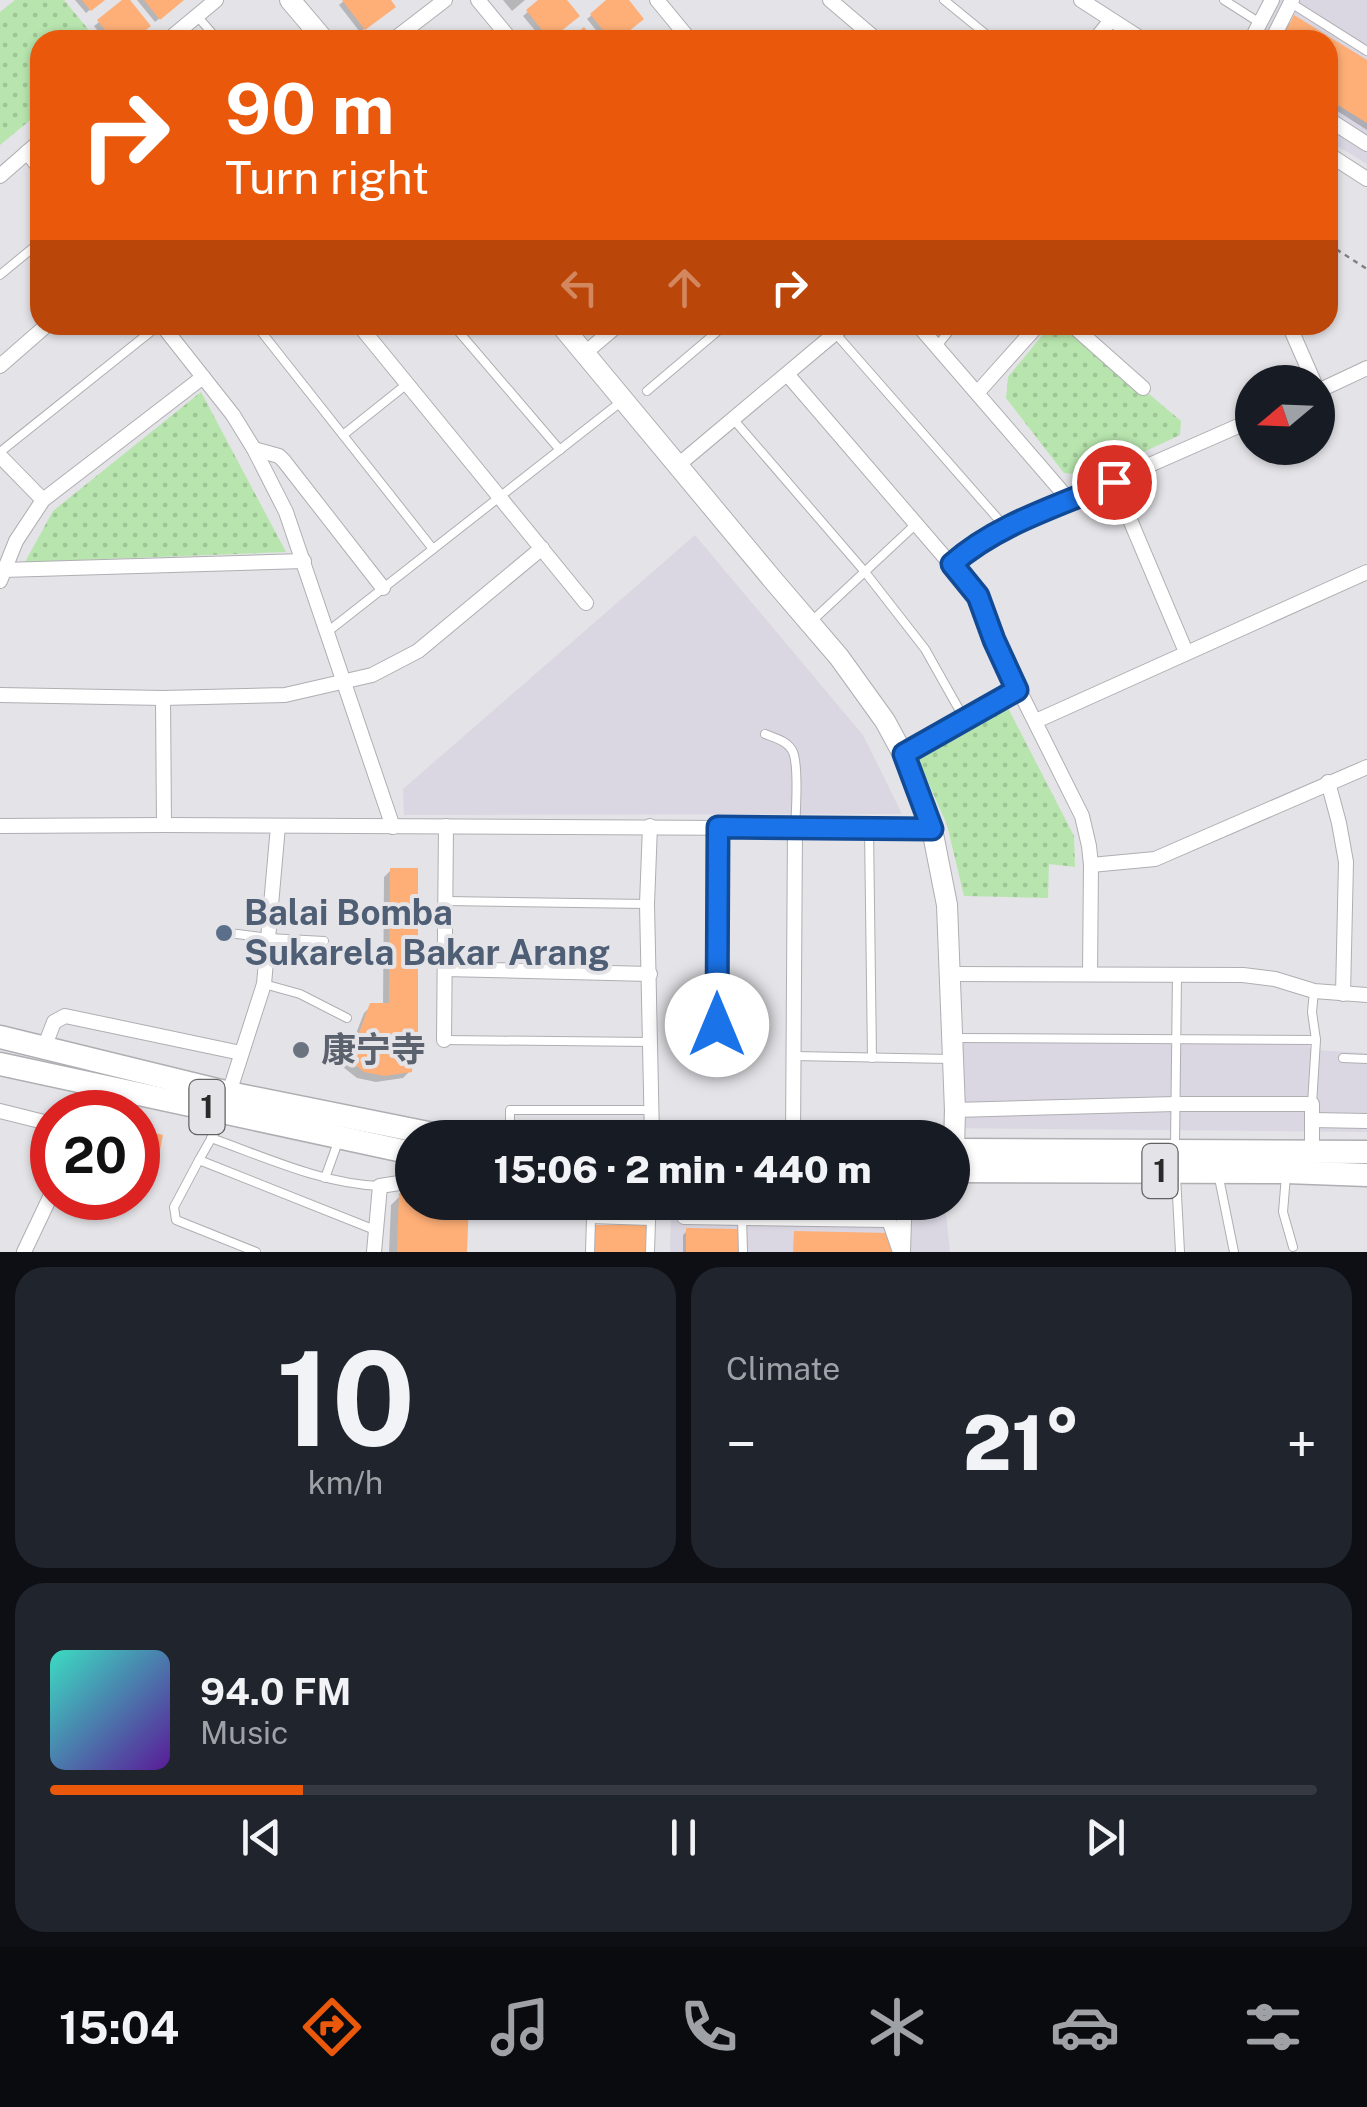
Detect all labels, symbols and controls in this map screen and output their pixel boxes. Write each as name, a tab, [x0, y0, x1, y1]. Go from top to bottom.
text: 90 m	[225, 67, 395, 150]
icon: right	[60, 70, 190, 200]
text: Turn right	[225, 151, 429, 204]
icon: left	[552, 260, 607, 315]
icon: ahead	[657, 260, 712, 315]
icon: right	[762, 260, 817, 315]
north arrow	[1235, 365, 1335, 465]
map controls	[1235, 365, 1335, 465]
pin	[1072, 440, 1157, 525]
icon: arrive	[1087, 455, 1142, 510]
place label: Balai Bomba Sukarela Bakar Arang	[244, 892, 610, 973]
marker: Balai Bomba Sukarela Bakar Arang	[213, 922, 235, 944]
position arrow	[665, 973, 769, 1077]
place label: 康宁寺	[321, 1029, 426, 1070]
marker: 康宁寺	[290, 1039, 312, 1061]
road number: 1	[190, 1080, 224, 1134]
speed limit sign: 20	[30, 1090, 160, 1220]
road number: 1	[1142, 1144, 1178, 1198]
text: 15:06 · 2 min · 440 m	[493, 1147, 872, 1192]
text: 10	[276, 1323, 415, 1475]
text: Climate	[726, 1350, 840, 1387]
text: 21°	[963, 1399, 1080, 1487]
text: −	[726, 1412, 757, 1476]
text: +	[1287, 1412, 1317, 1476]
text: km/h	[308, 1464, 383, 1501]
text: 94.0 FM	[200, 1669, 351, 1714]
text: Music	[200, 1714, 288, 1751]
icon: previous	[234, 1810, 289, 1865]
icon: pause	[656, 1810, 711, 1865]
icon: next	[1078, 1810, 1133, 1865]
icon: directions	[297, 1992, 367, 2062]
icon: music	[485, 1992, 555, 2062]
icon: phone	[674, 1992, 744, 2062]
icon: climate	[862, 1992, 932, 2062]
icon: car	[1050, 1992, 1120, 2062]
icon: filters	[1238, 1992, 1308, 2062]
text: 15:04	[59, 2001, 179, 2054]

